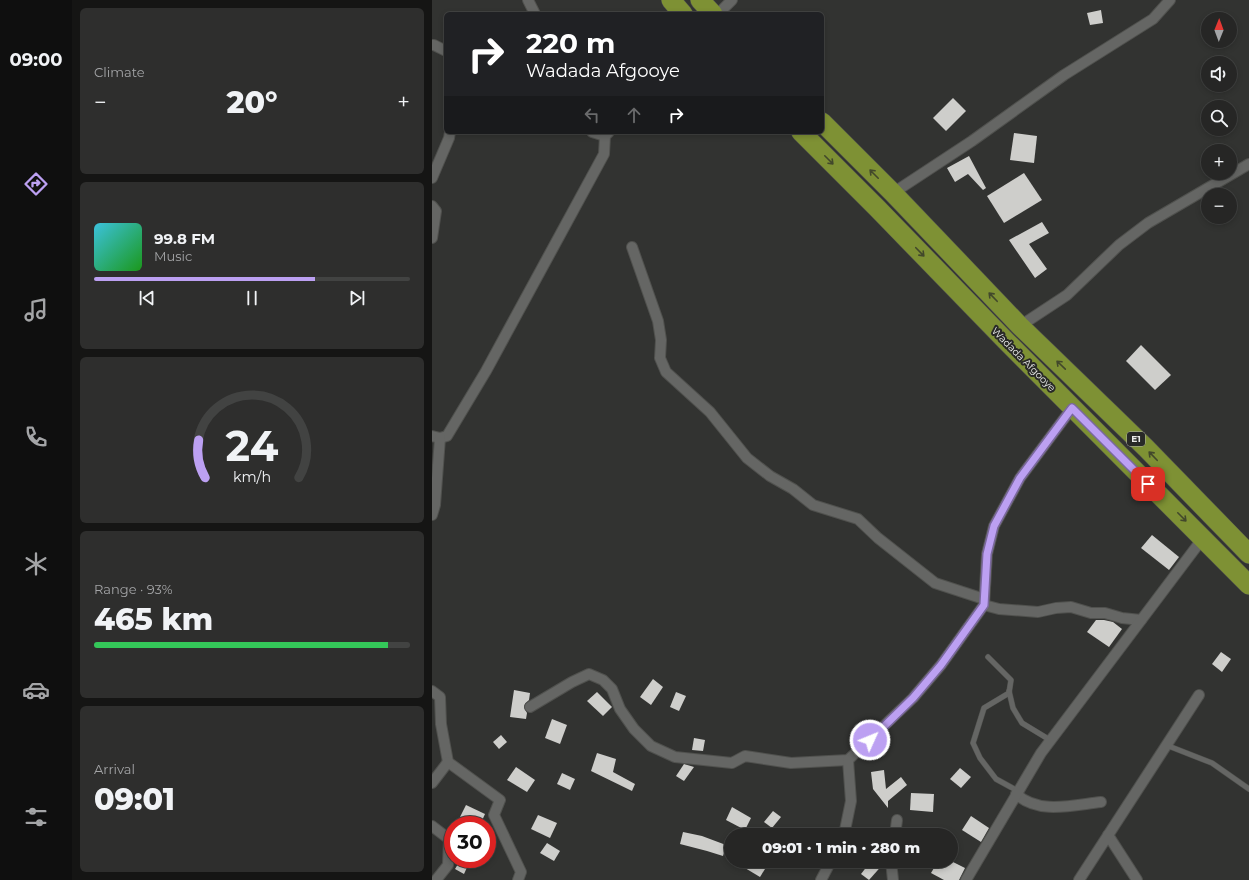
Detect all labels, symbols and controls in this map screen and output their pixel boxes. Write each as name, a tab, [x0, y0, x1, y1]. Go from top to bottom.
north arrow	[1201, 12, 1237, 48]
map controls	[1201, 12, 1237, 224]
text: 220 m	[526, 26, 615, 60]
icon: right	[460, 28, 512, 80]
text: 09:00	[10, 49, 62, 71]
button: sound	[1201, 56, 1237, 92]
text: Wadada Afgooye	[526, 60, 680, 82]
text: Climate	[94, 64, 145, 80]
text: 20°	[226, 84, 278, 121]
text: −	[94, 89, 107, 116]
text: +	[397, 89, 410, 116]
button: search	[1201, 100, 1237, 136]
icon: left	[581, 104, 603, 126]
icon: ahead	[623, 104, 645, 126]
icon: right	[665, 104, 687, 126]
button: +	[1201, 144, 1237, 180]
one-way arrow	[824, 155, 834, 164]
one-way arrow	[869, 169, 879, 179]
icon: directions	[22, 170, 50, 198]
button: −	[1201, 188, 1237, 224]
text: 99.8 FM	[154, 229, 215, 248]
one-way arrow	[915, 247, 925, 257]
text: Music	[154, 248, 192, 264]
icon: previous	[136, 287, 158, 309]
icon: pause	[241, 287, 263, 309]
icon: next	[346, 287, 368, 309]
one-way arrow	[989, 292, 998, 303]
icon: music	[22, 296, 50, 324]
street label: Wadada Afgooye	[989, 325, 1058, 394]
one-way arrow	[1056, 360, 1066, 370]
text: 24	[226, 421, 279, 471]
icon: phone	[22, 423, 50, 451]
road number: E1	[1127, 432, 1145, 446]
one-way arrow	[1148, 451, 1158, 461]
pin	[1131, 467, 1165, 501]
text: km/h	[233, 468, 271, 486]
icon: arrive	[1137, 473, 1159, 495]
one-way arrow	[1177, 512, 1187, 522]
icon: climate	[22, 550, 50, 578]
text: Range · 93%	[94, 581, 172, 597]
text: 465 km	[94, 601, 213, 638]
icon: car	[22, 676, 50, 704]
position arrow	[849, 719, 891, 761]
text: Arrival	[94, 761, 135, 777]
text: 09:01	[94, 781, 175, 818]
icon: filters	[22, 803, 50, 831]
speed limit sign: 30	[444, 816, 496, 868]
text: 09:01 · 1 min · 280 m	[762, 838, 920, 857]

